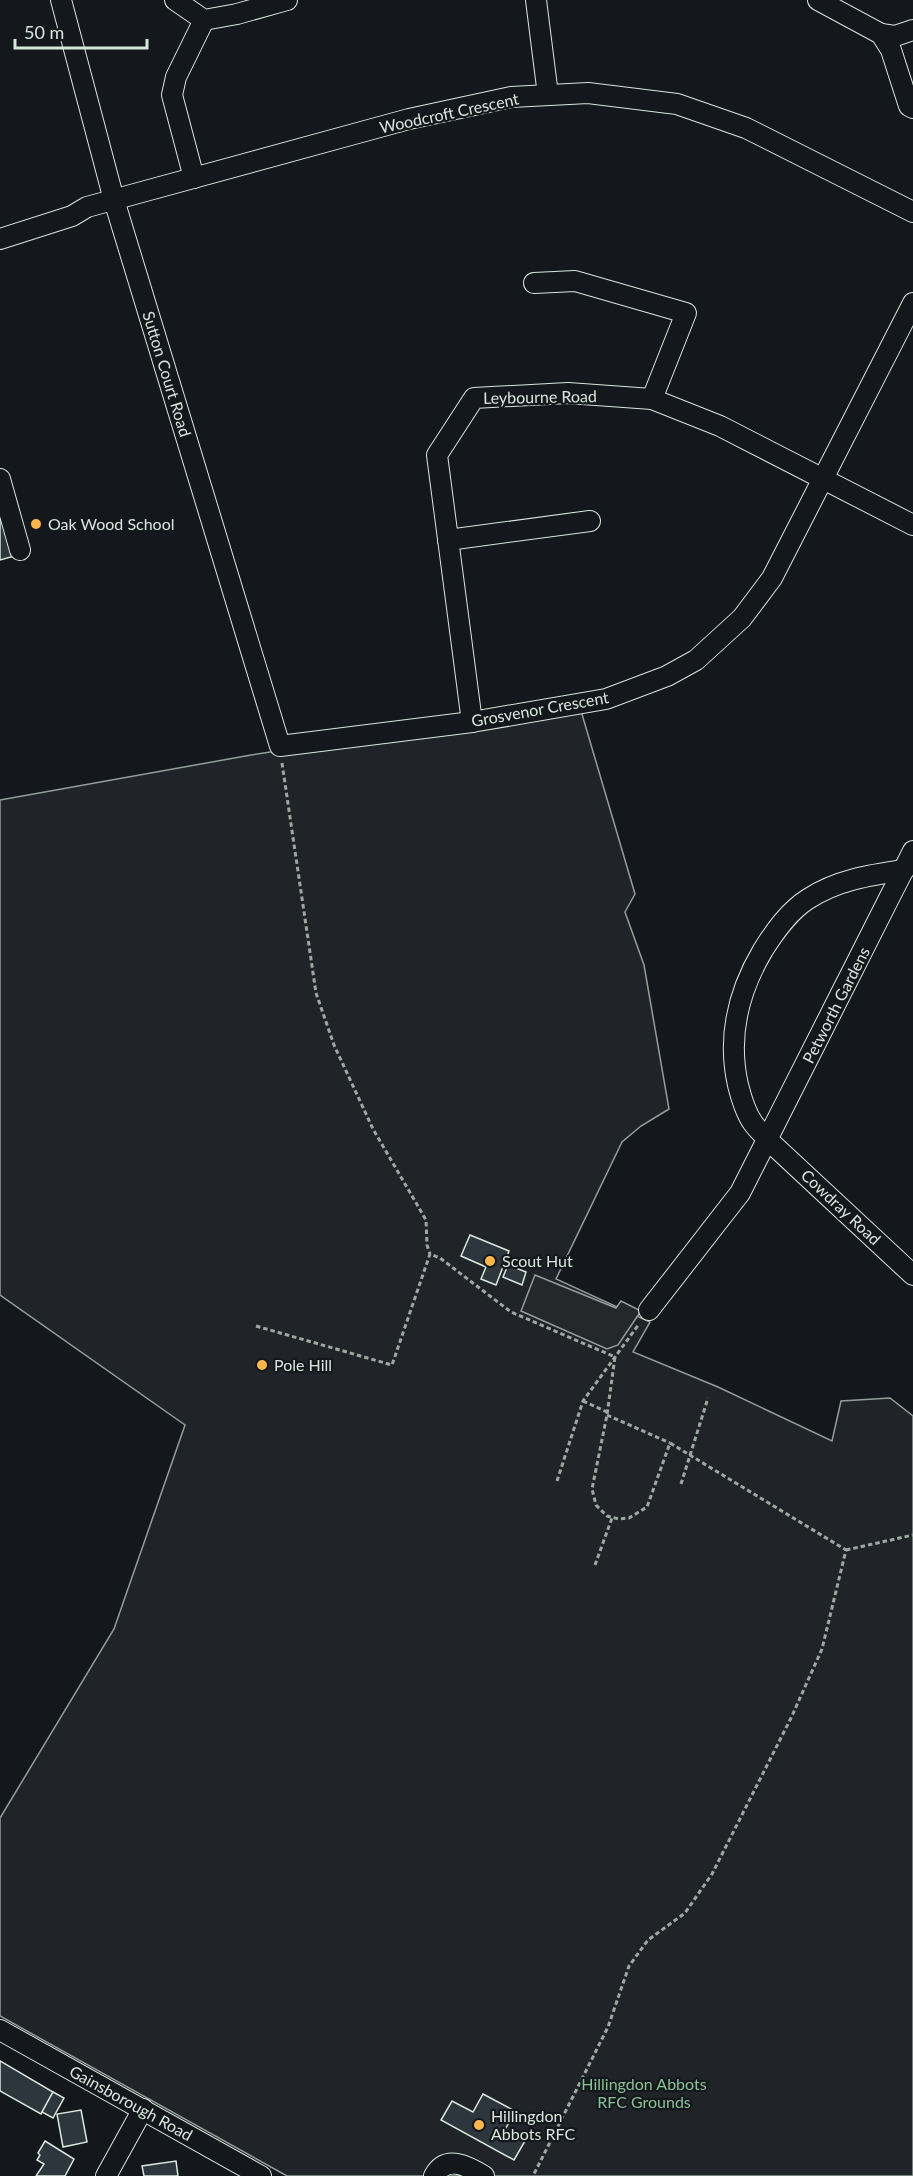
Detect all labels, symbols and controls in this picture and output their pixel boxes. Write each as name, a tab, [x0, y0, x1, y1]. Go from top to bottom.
scale bar	[15, 12, 147, 50]
text: 50 m	[24, 21, 64, 43]
street label: Woodcroft Crescent	[378, 88, 521, 137]
street label: Sutton Court Road	[139, 309, 196, 439]
street label: Leybourne Road	[483, 386, 597, 407]
place label: Oak Wood School	[48, 514, 175, 533]
marker: Oak Wood School	[29, 517, 43, 531]
street label: Grosvenor Crescent	[470, 687, 610, 730]
street label: Petworth Gardens	[798, 943, 873, 1066]
street label: Cowdray Road	[798, 1165, 885, 1248]
place label: Scout Hut	[502, 1251, 573, 1270]
marker: Scout Hut	[483, 1254, 497, 1268]
place label: Pole Hill	[274, 1355, 332, 1374]
marker: Pole Hill	[255, 1358, 269, 1372]
street label: Gainsborough Road	[66, 2061, 196, 2144]
park label: Hillingdon Abbots RFC Grounds	[581, 2074, 707, 2111]
place label: Hillingdon Abbots RFC	[491, 2106, 575, 2143]
marker: Hillingdon Abbots RFC	[472, 2118, 486, 2132]

